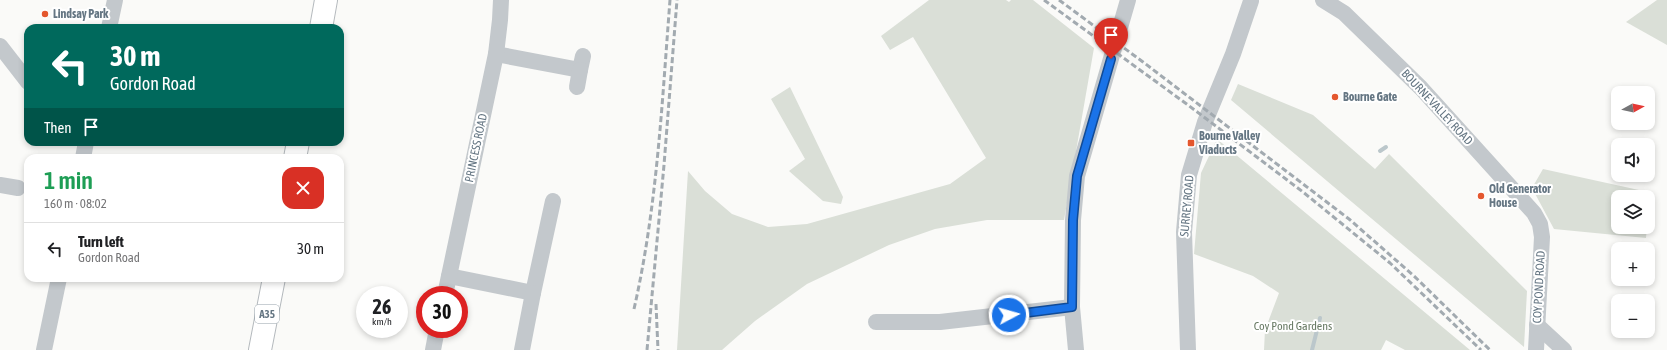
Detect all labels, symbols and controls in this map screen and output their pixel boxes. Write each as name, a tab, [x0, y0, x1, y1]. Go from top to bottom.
place label: Lindsay Park	[53, 7, 109, 21]
marker: Lindsay Park	[40, 9, 50, 19]
pin	[1094, 18, 1128, 59]
icon: arrive	[1100, 24, 1122, 46]
icon: left	[44, 40, 96, 92]
text: 30 m	[110, 40, 160, 72]
street label: BOURNE VALLEY ROAD	[1398, 66, 1476, 148]
text: Gordon Road	[110, 73, 196, 94]
north arrow	[1611, 86, 1655, 130]
map controls	[1611, 86, 1655, 338]
place label: Bourne Gate	[1343, 90, 1398, 104]
marker: Bourne Gate	[1330, 92, 1340, 102]
street label: PRINCESS ROAD	[462, 112, 490, 184]
icon: arrive	[80, 116, 102, 138]
text: Then	[44, 119, 72, 136]
place label: Bourne Valley Viaducts	[1198, 129, 1260, 157]
marker: Bourne Valley Viaducts	[1186, 138, 1196, 148]
button: sound	[1611, 138, 1655, 182]
text: 1 min	[44, 167, 93, 194]
button: close	[282, 167, 324, 209]
street label: SURREY ROAD	[1177, 174, 1197, 237]
place label: Old Generator House	[1489, 182, 1551, 210]
button: layers	[1611, 190, 1655, 234]
marker: Old Generator House	[1476, 191, 1486, 201]
text: 160 m · 08:02	[44, 196, 107, 211]
text: Turn left	[78, 233, 124, 250]
icon: left	[44, 238, 66, 260]
text: 30 m	[297, 240, 324, 257]
button: +	[1611, 242, 1655, 286]
text: Gordon Road	[78, 250, 140, 265]
street label: COY POND ROAD	[1530, 250, 1548, 324]
speed limit sign: 30	[416, 286, 468, 338]
position arrow	[988, 294, 1030, 336]
button: −	[1611, 294, 1655, 338]
text: 26	[373, 295, 391, 318]
road number: A35	[255, 305, 279, 323]
text: km/h	[372, 316, 392, 327]
park label: Coy Pond Gardens	[1254, 319, 1332, 333]

